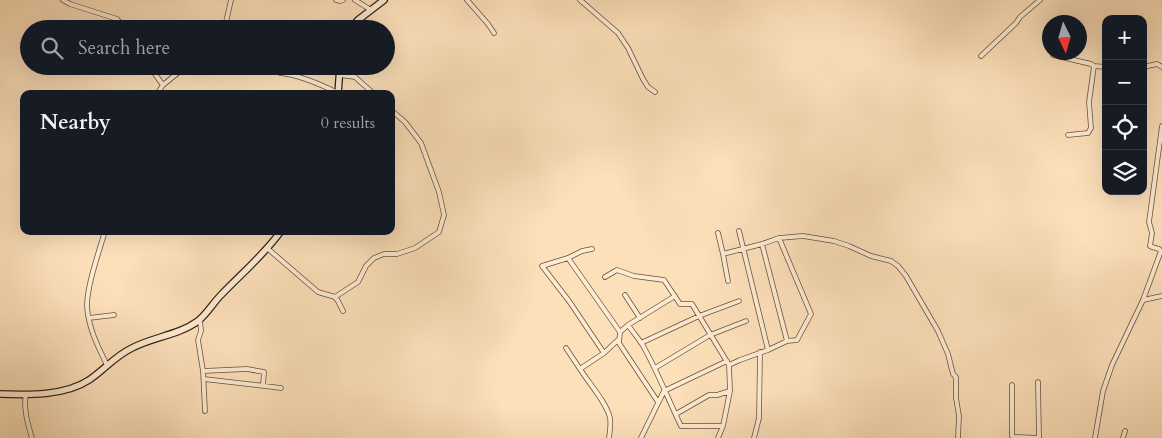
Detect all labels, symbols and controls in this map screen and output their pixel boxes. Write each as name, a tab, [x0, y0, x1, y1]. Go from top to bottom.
north arrow	[1042, 15, 1087, 60]
map controls	[1102, 15, 1147, 195]
button: +	[1102, 15, 1147, 60]
search box	[20, 20, 395, 75]
icon: search	[38, 34, 66, 62]
text: Search here	[78, 35, 170, 61]
button: −	[1102, 60, 1147, 105]
button: locate	[1102, 105, 1147, 150]
text: Nearby	[40, 108, 111, 137]
text: 0 results	[321, 112, 375, 134]
button: layers	[1102, 150, 1147, 195]

